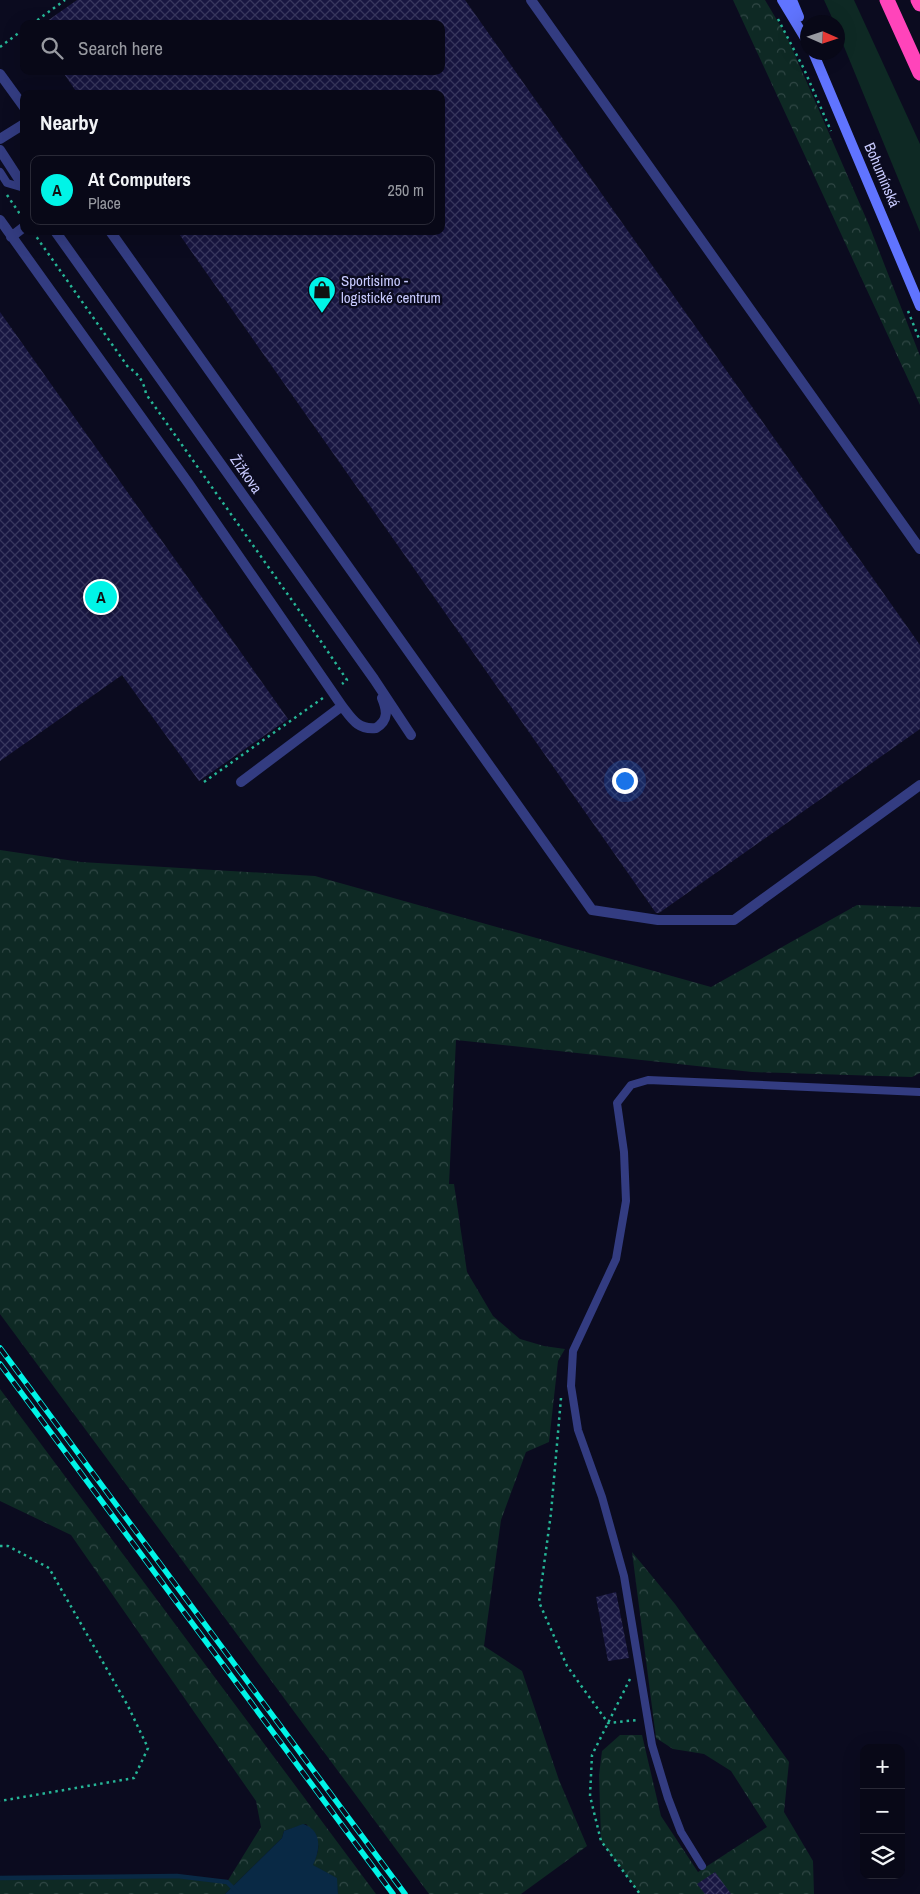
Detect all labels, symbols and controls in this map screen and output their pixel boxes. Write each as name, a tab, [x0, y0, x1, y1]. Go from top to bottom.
north arrow	[800, 15, 845, 60]
search box	[20, 20, 445, 75]
icon: search	[38, 34, 66, 62]
text: Search here	[78, 35, 163, 61]
text: Nearby	[40, 108, 98, 137]
street label: Bohumínská	[859, 139, 906, 211]
text: At Computers	[88, 166, 191, 192]
text: A	[52, 179, 62, 201]
text: 250 m	[388, 179, 424, 201]
text: Place	[88, 192, 121, 214]
place label: Sportisimo - logistické centrum	[341, 270, 441, 308]
shop icon: Sportisimo - logistické centrum	[307, 275, 337, 314]
street label: Žižkova	[225, 450, 267, 498]
pin: A	[85, 578, 117, 616]
your location	[612, 768, 638, 794]
map controls	[860, 1744, 905, 1879]
button: +	[860, 1744, 905, 1789]
button: −	[860, 1789, 905, 1834]
button: layers	[860, 1834, 905, 1879]

